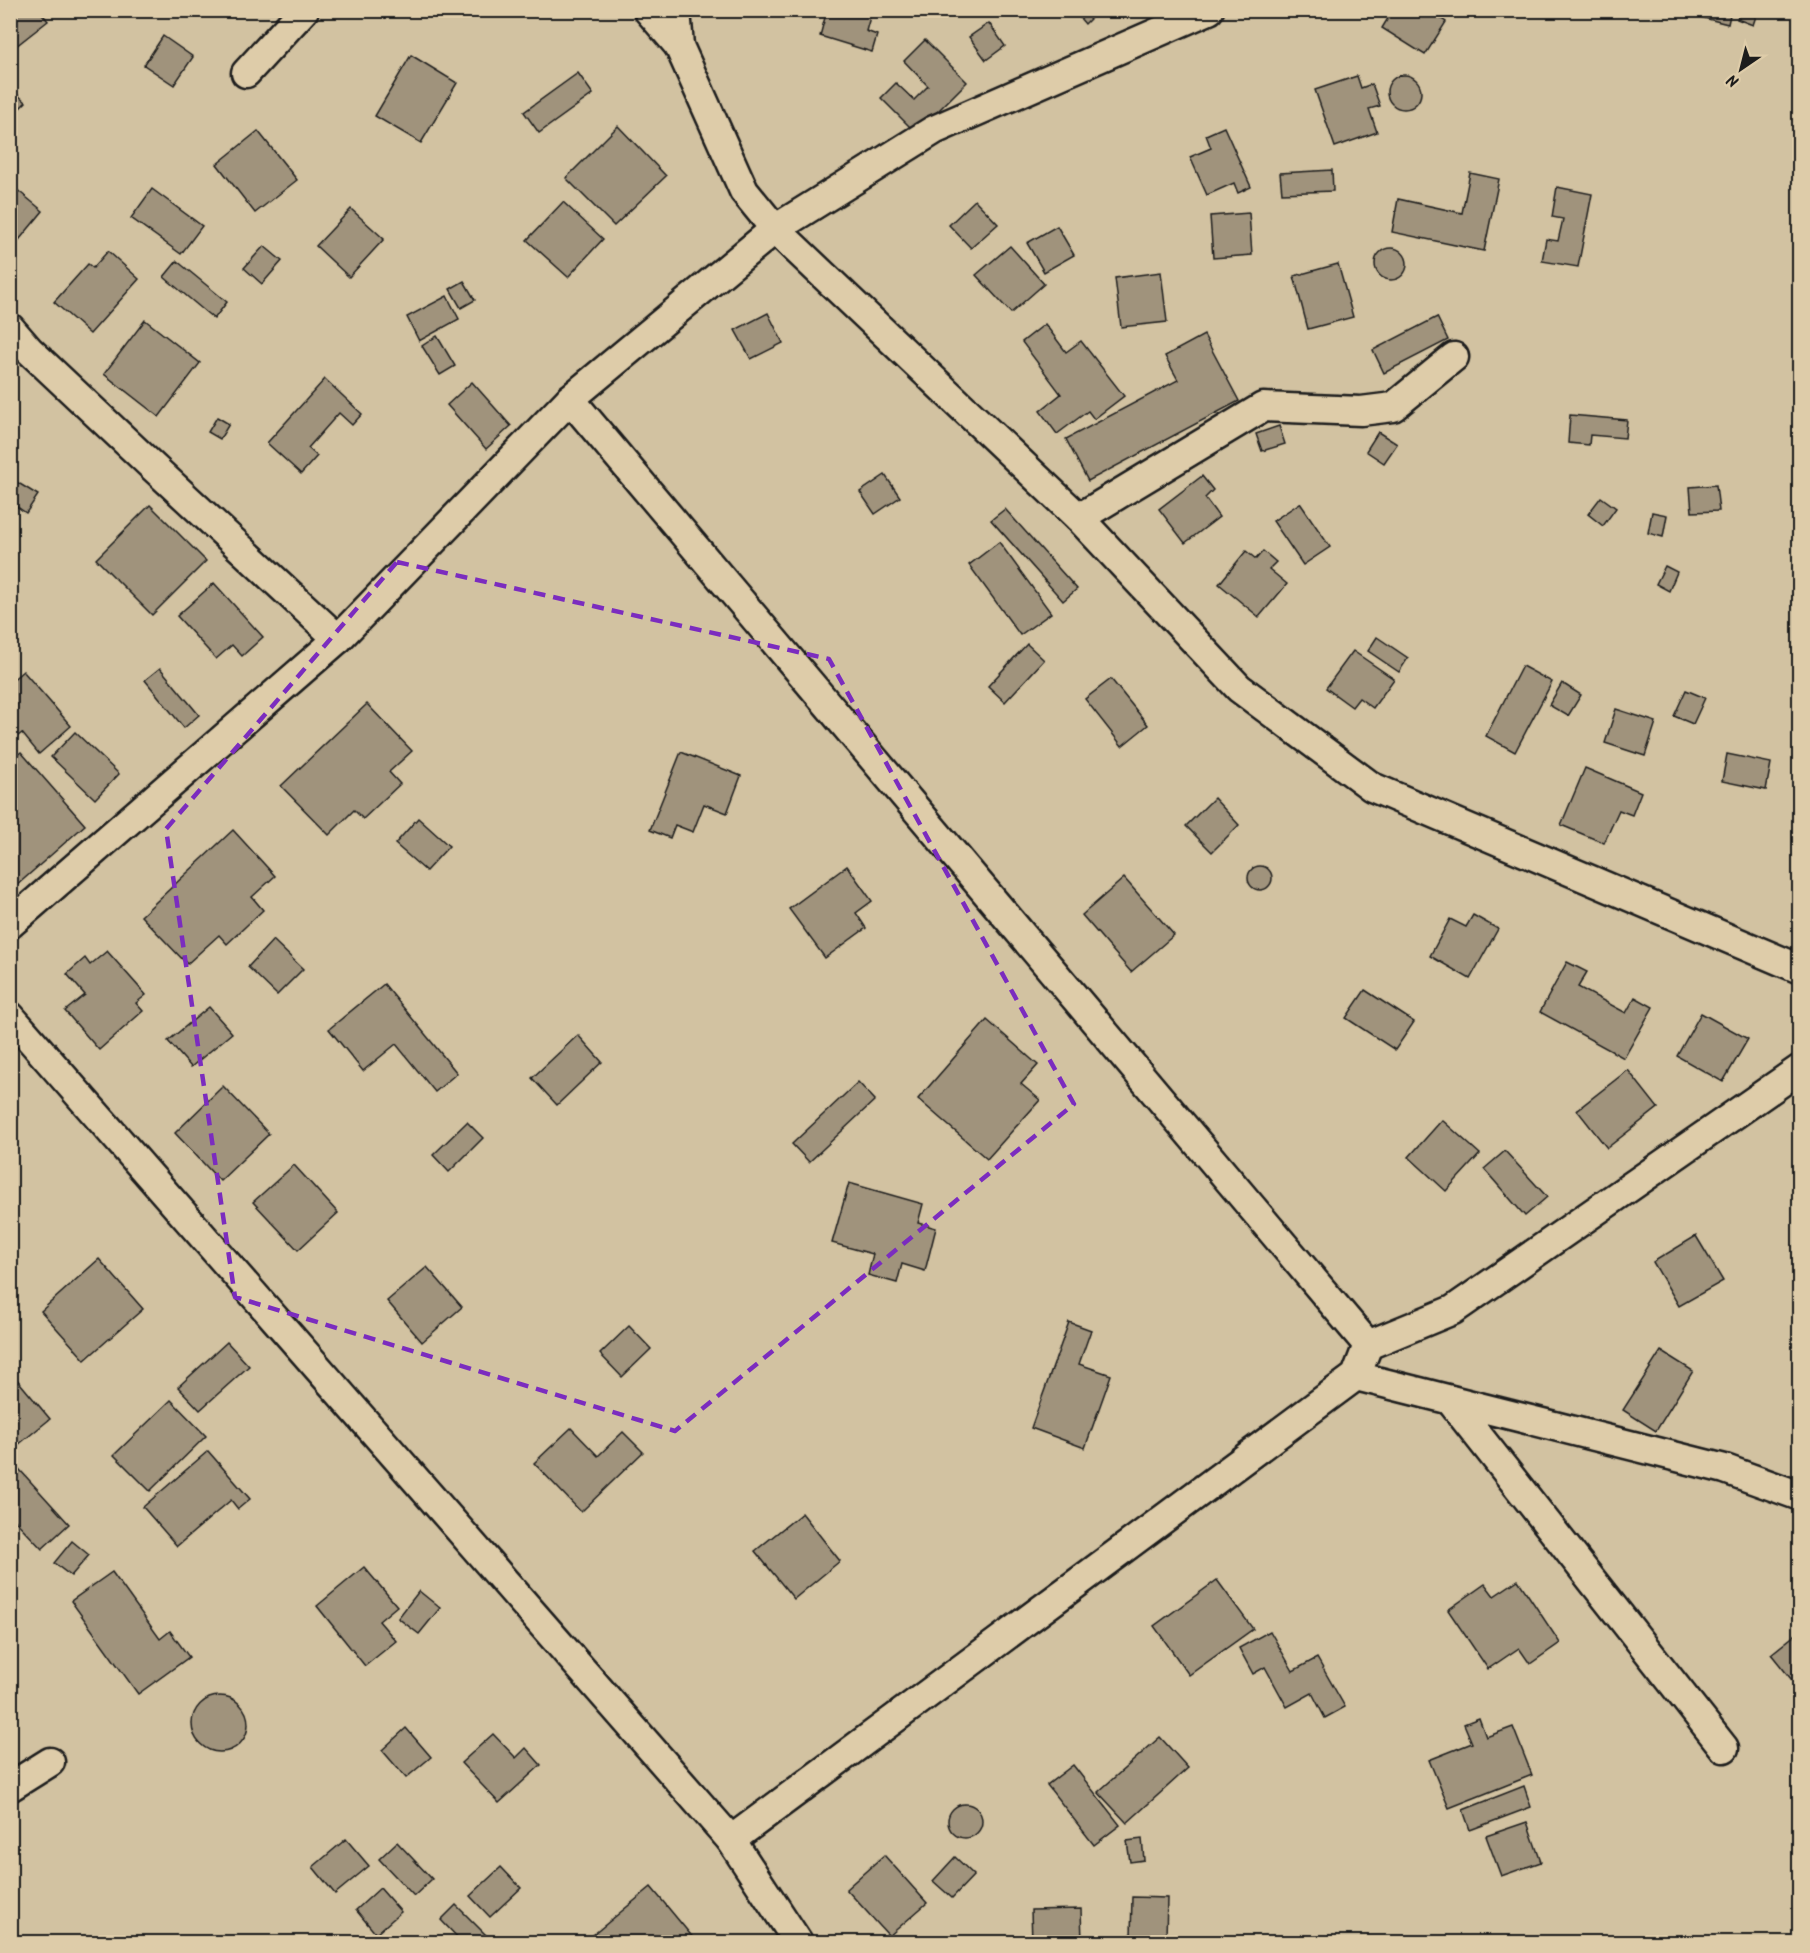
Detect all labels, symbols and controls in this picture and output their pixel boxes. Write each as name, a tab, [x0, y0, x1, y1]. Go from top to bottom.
north arrow	[1711, 39, 1771, 99]
text: N	[1722, 67, 1745, 93]

